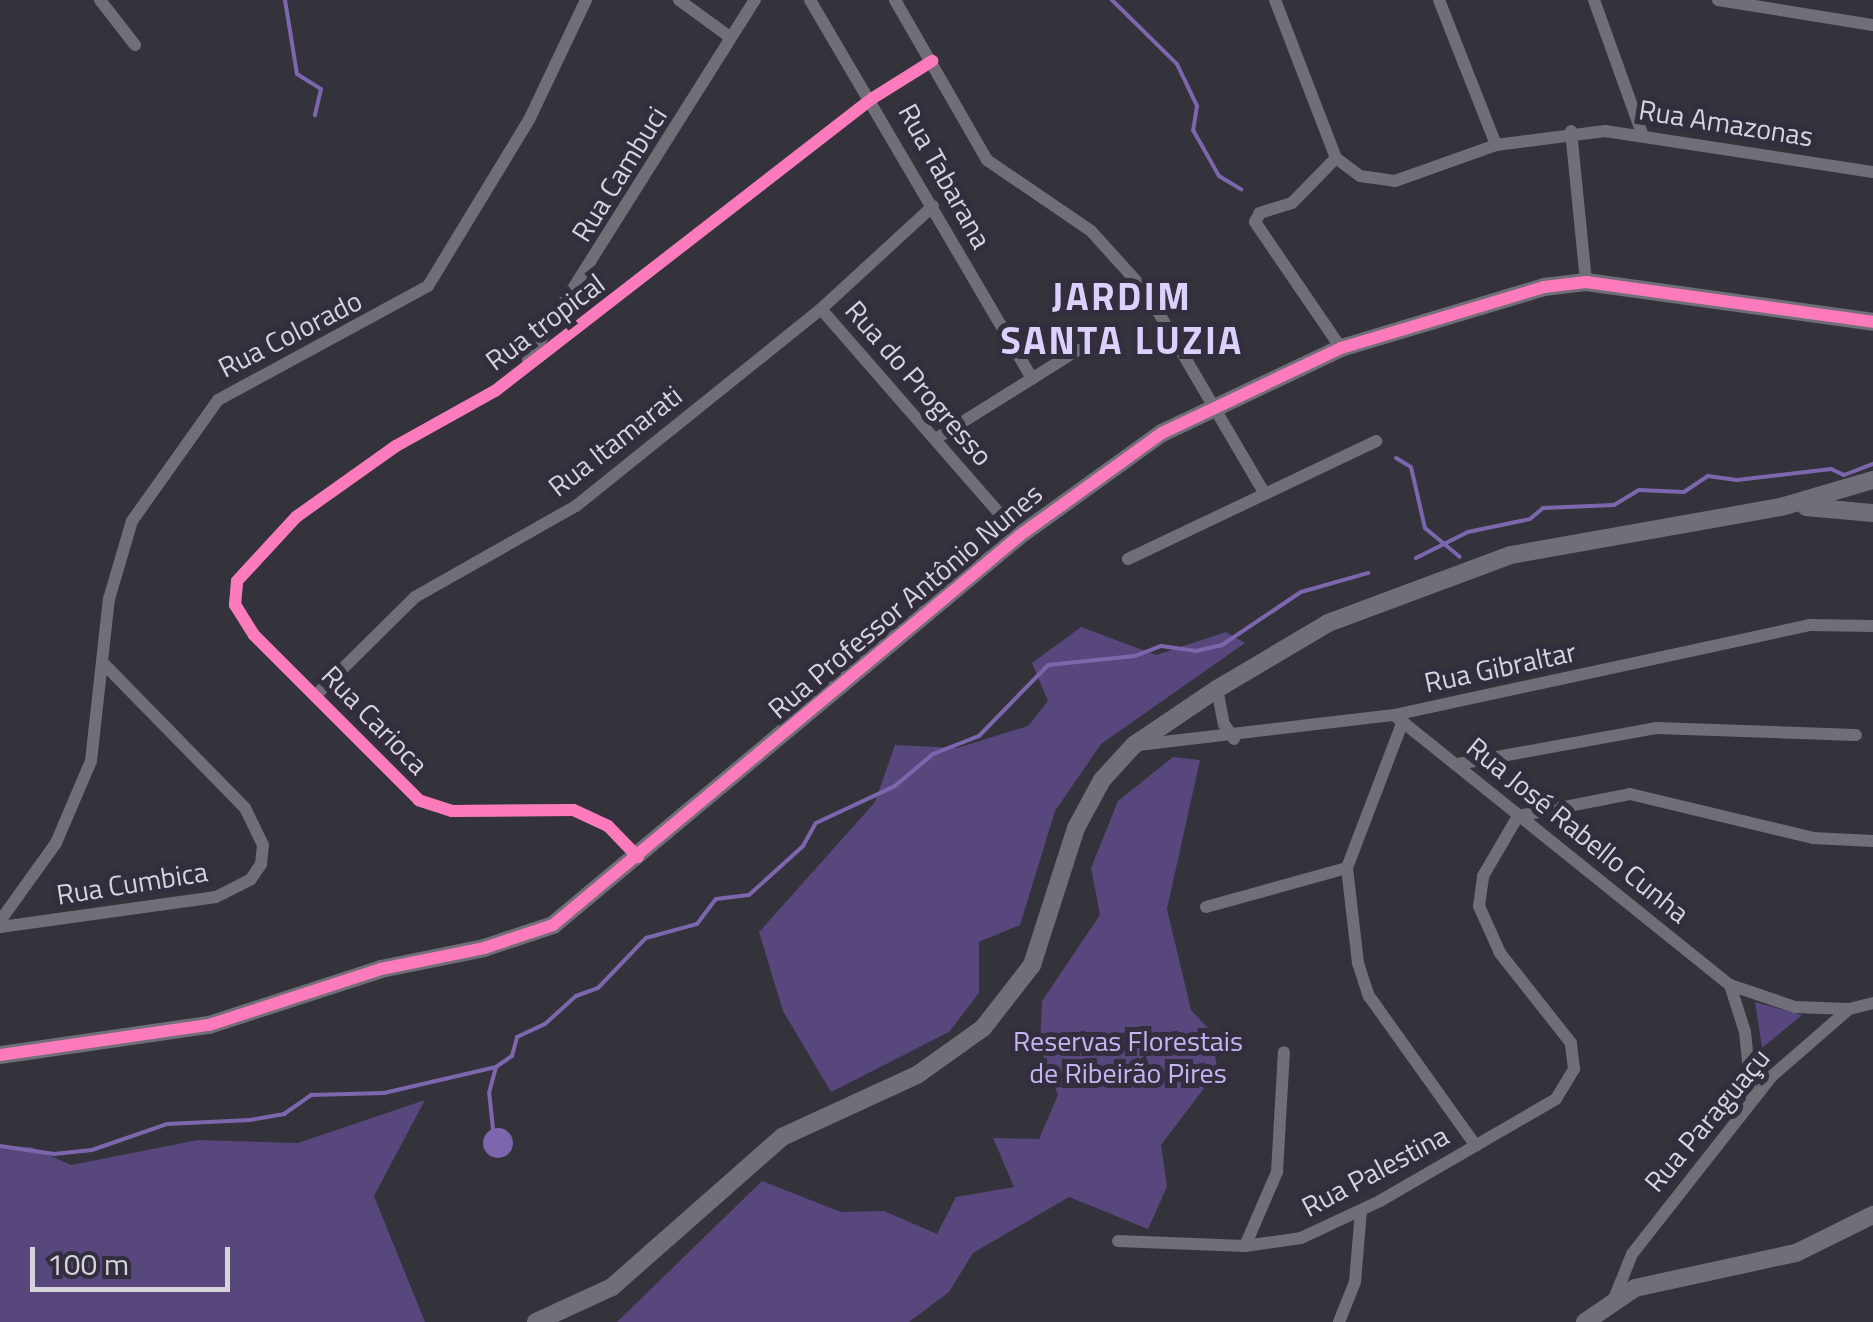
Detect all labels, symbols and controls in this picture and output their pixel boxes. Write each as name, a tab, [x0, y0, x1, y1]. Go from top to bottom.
street label: Rua Amazonas	[1637, 93, 1815, 153]
street label: Rua Tabarana	[892, 98, 998, 254]
street label: Rua Cambuci	[564, 100, 674, 248]
street label: Rua tropical	[479, 267, 611, 377]
district label: JARDIM SANTA LUZIA	[1000, 274, 1244, 363]
street label: Rua Colorado	[213, 284, 367, 384]
street label: Rua do Progresso	[838, 294, 1000, 472]
street label: Rua Itamarati	[542, 378, 688, 504]
street label: Rua Professor Antônio Nunes	[761, 477, 1049, 725]
street label: Rua Gibraltar	[1421, 635, 1579, 699]
street label: Rua Carioca	[315, 659, 435, 781]
street label: Rua José Rabello Cunha	[1460, 730, 1696, 930]
street label: Rua Cumbica	[54, 854, 210, 912]
park label: Reservas Florestais de Ribeirão Pires	[1013, 1024, 1243, 1090]
street label: Rua Paraguaçu	[1637, 1041, 1777, 1199]
street label: Rua Palestina	[1296, 1118, 1454, 1224]
scale bar	[35, 1227, 235, 1289]
text: 100 m	[47, 1241, 129, 1287]

